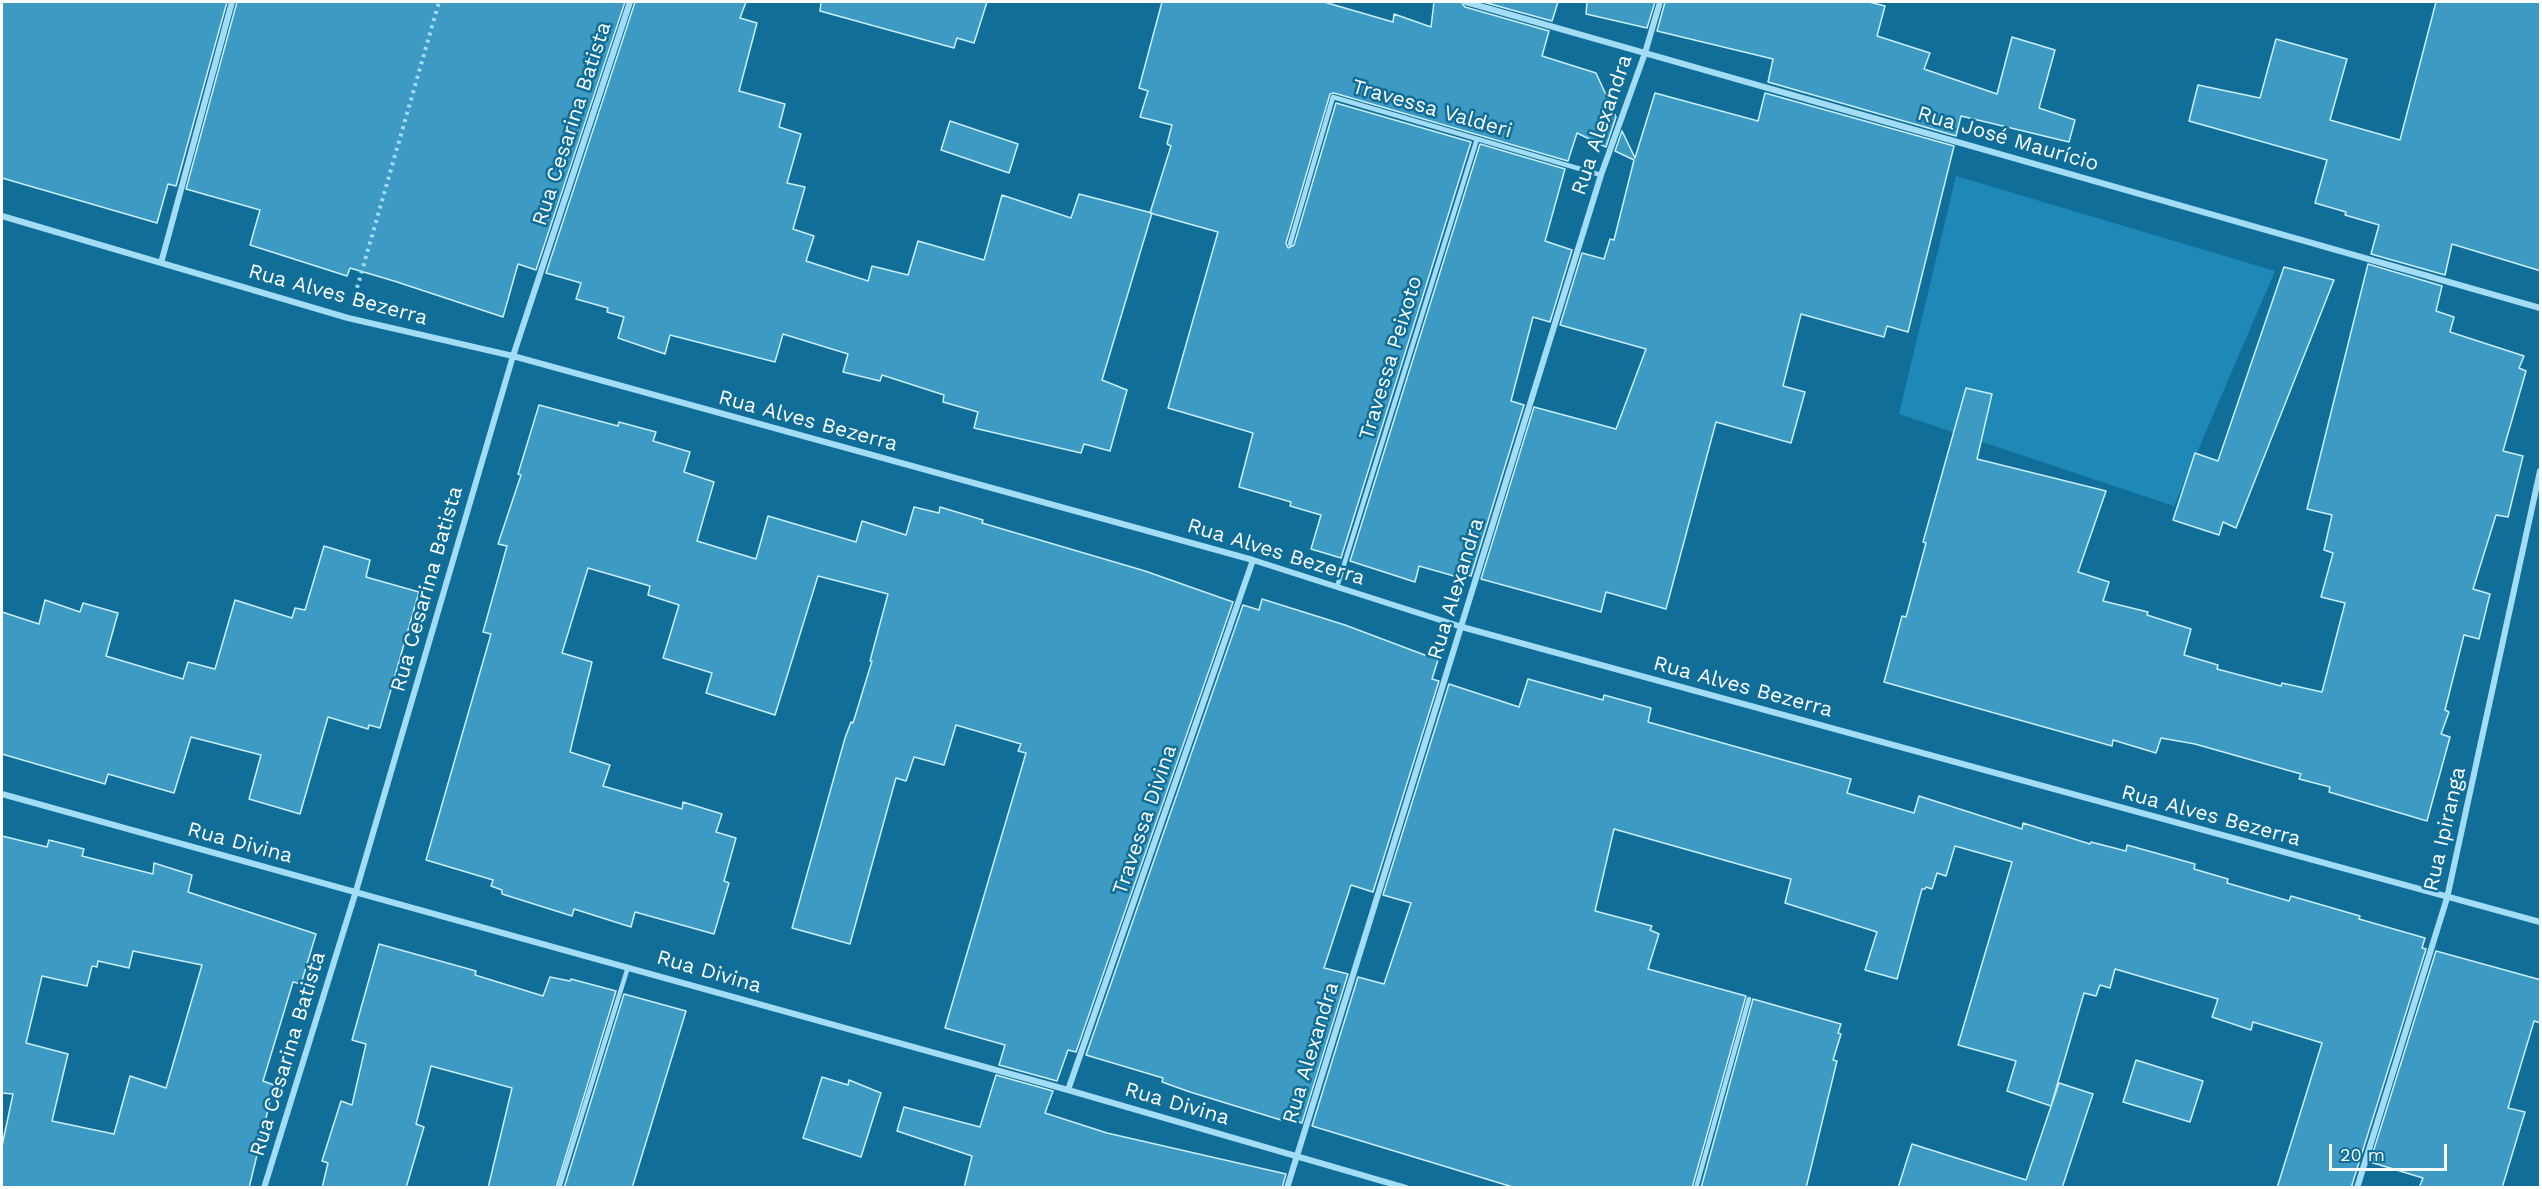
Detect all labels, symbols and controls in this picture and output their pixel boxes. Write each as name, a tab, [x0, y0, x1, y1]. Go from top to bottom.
street label: Rua Cesarina Batista	[527, 19, 617, 229]
street label: Rua Alexandra	[1566, 51, 1638, 199]
street label: Travessa Valderi	[1349, 74, 1515, 144]
street label: Rua José Maurício	[1915, 101, 2101, 177]
street label: Rua Alves Bezerra	[246, 259, 430, 331]
street label: Travessa Peixoto	[1354, 273, 1428, 443]
street label: Rua Alves Bezerra	[716, 385, 900, 457]
street label: Rua Cesarina Batista	[386, 483, 468, 695]
street label: Rua Alves Bezerra	[1184, 513, 1368, 591]
street label: Rua Alexandra	[1422, 515, 1490, 663]
street label: Rua Alves Bezerra	[1651, 651, 1835, 723]
street label: Travessa Divina	[1107, 742, 1183, 898]
street label: Rua Ipiranga	[2418, 764, 2472, 894]
street label: Rua Alves Bezerra	[2119, 780, 2303, 852]
street label: Rua Divina	[185, 817, 295, 869]
street label: Rua Divina	[654, 945, 764, 999]
street label: Rua Cesarina Batista	[245, 949, 331, 1159]
street label: Rua Alexandra	[1277, 979, 1345, 1127]
street label: Rua Divina	[1122, 1077, 1232, 1131]
scale bar	[2332, 1132, 2450, 1170]
text: 20 m	[2340, 1144, 2385, 1165]

